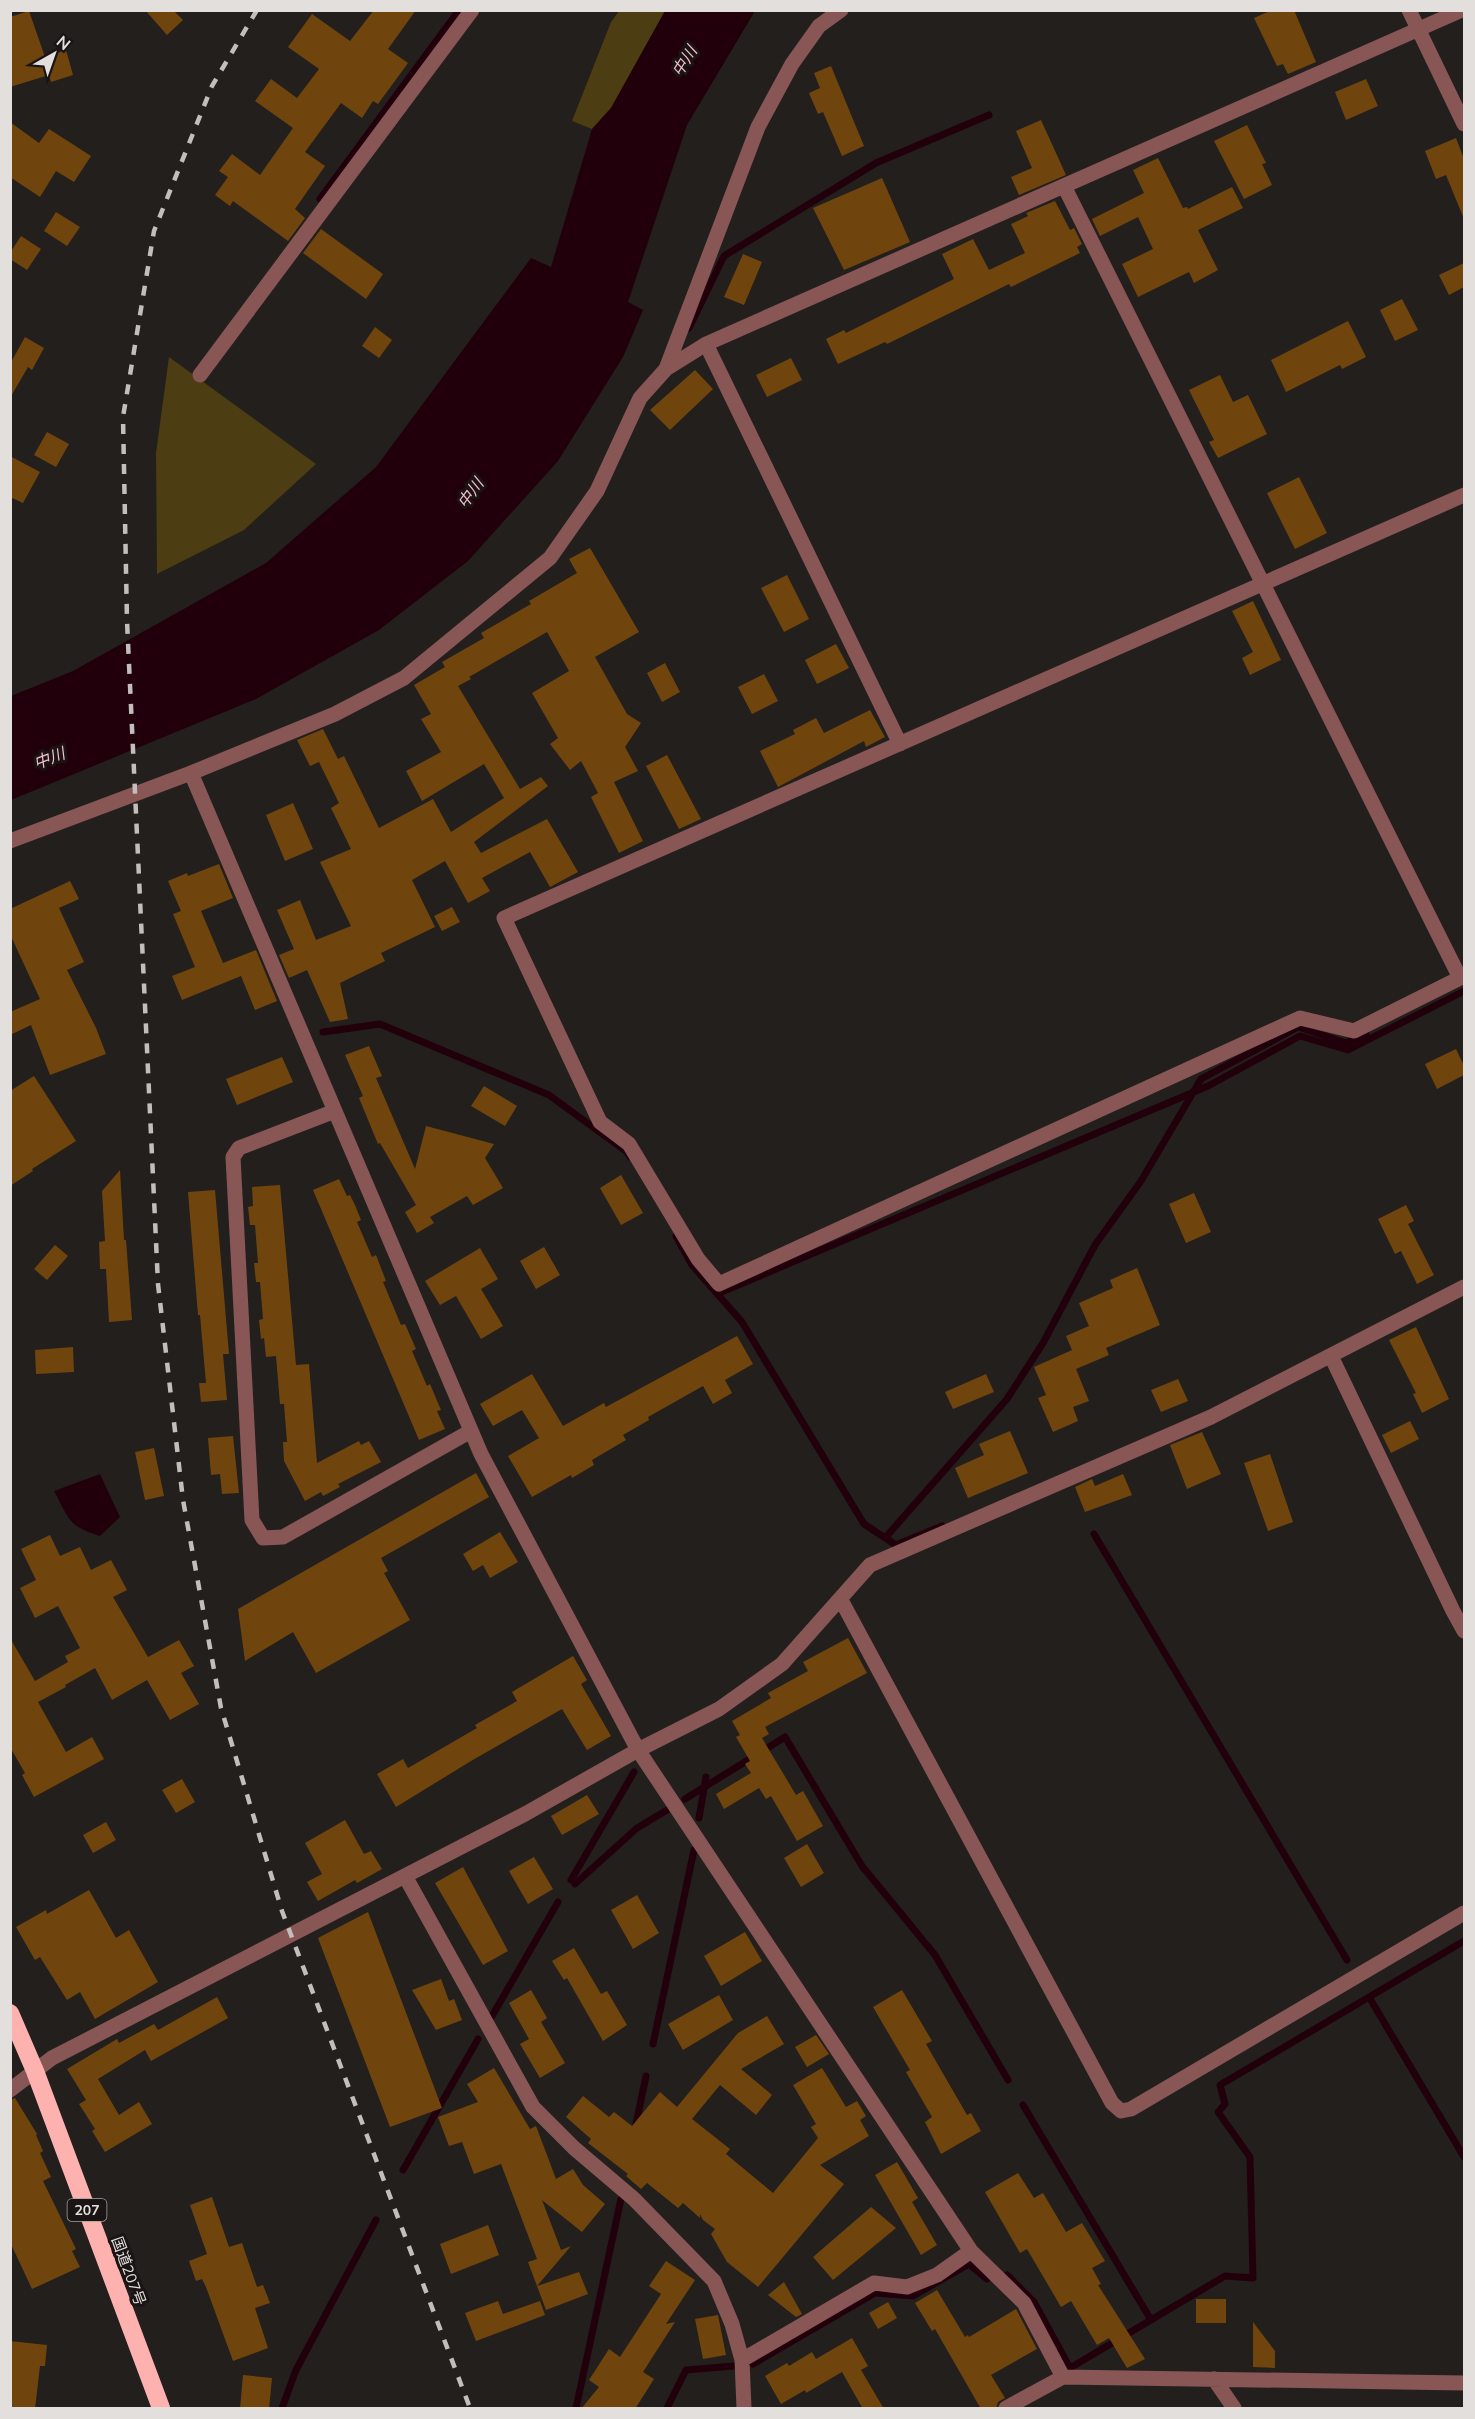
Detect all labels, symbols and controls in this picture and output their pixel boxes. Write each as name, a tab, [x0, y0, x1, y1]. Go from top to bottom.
north arrow	[24, 24, 84, 84]
text: N	[53, 31, 75, 54]
water label: 中川	[667, 40, 702, 80]
water label: 中川	[453, 473, 489, 512]
water label: 中川	[30, 742, 69, 773]
road number: 207	[68, 2199, 106, 2221]
street label: 国道207号	[108, 2234, 150, 2308]

